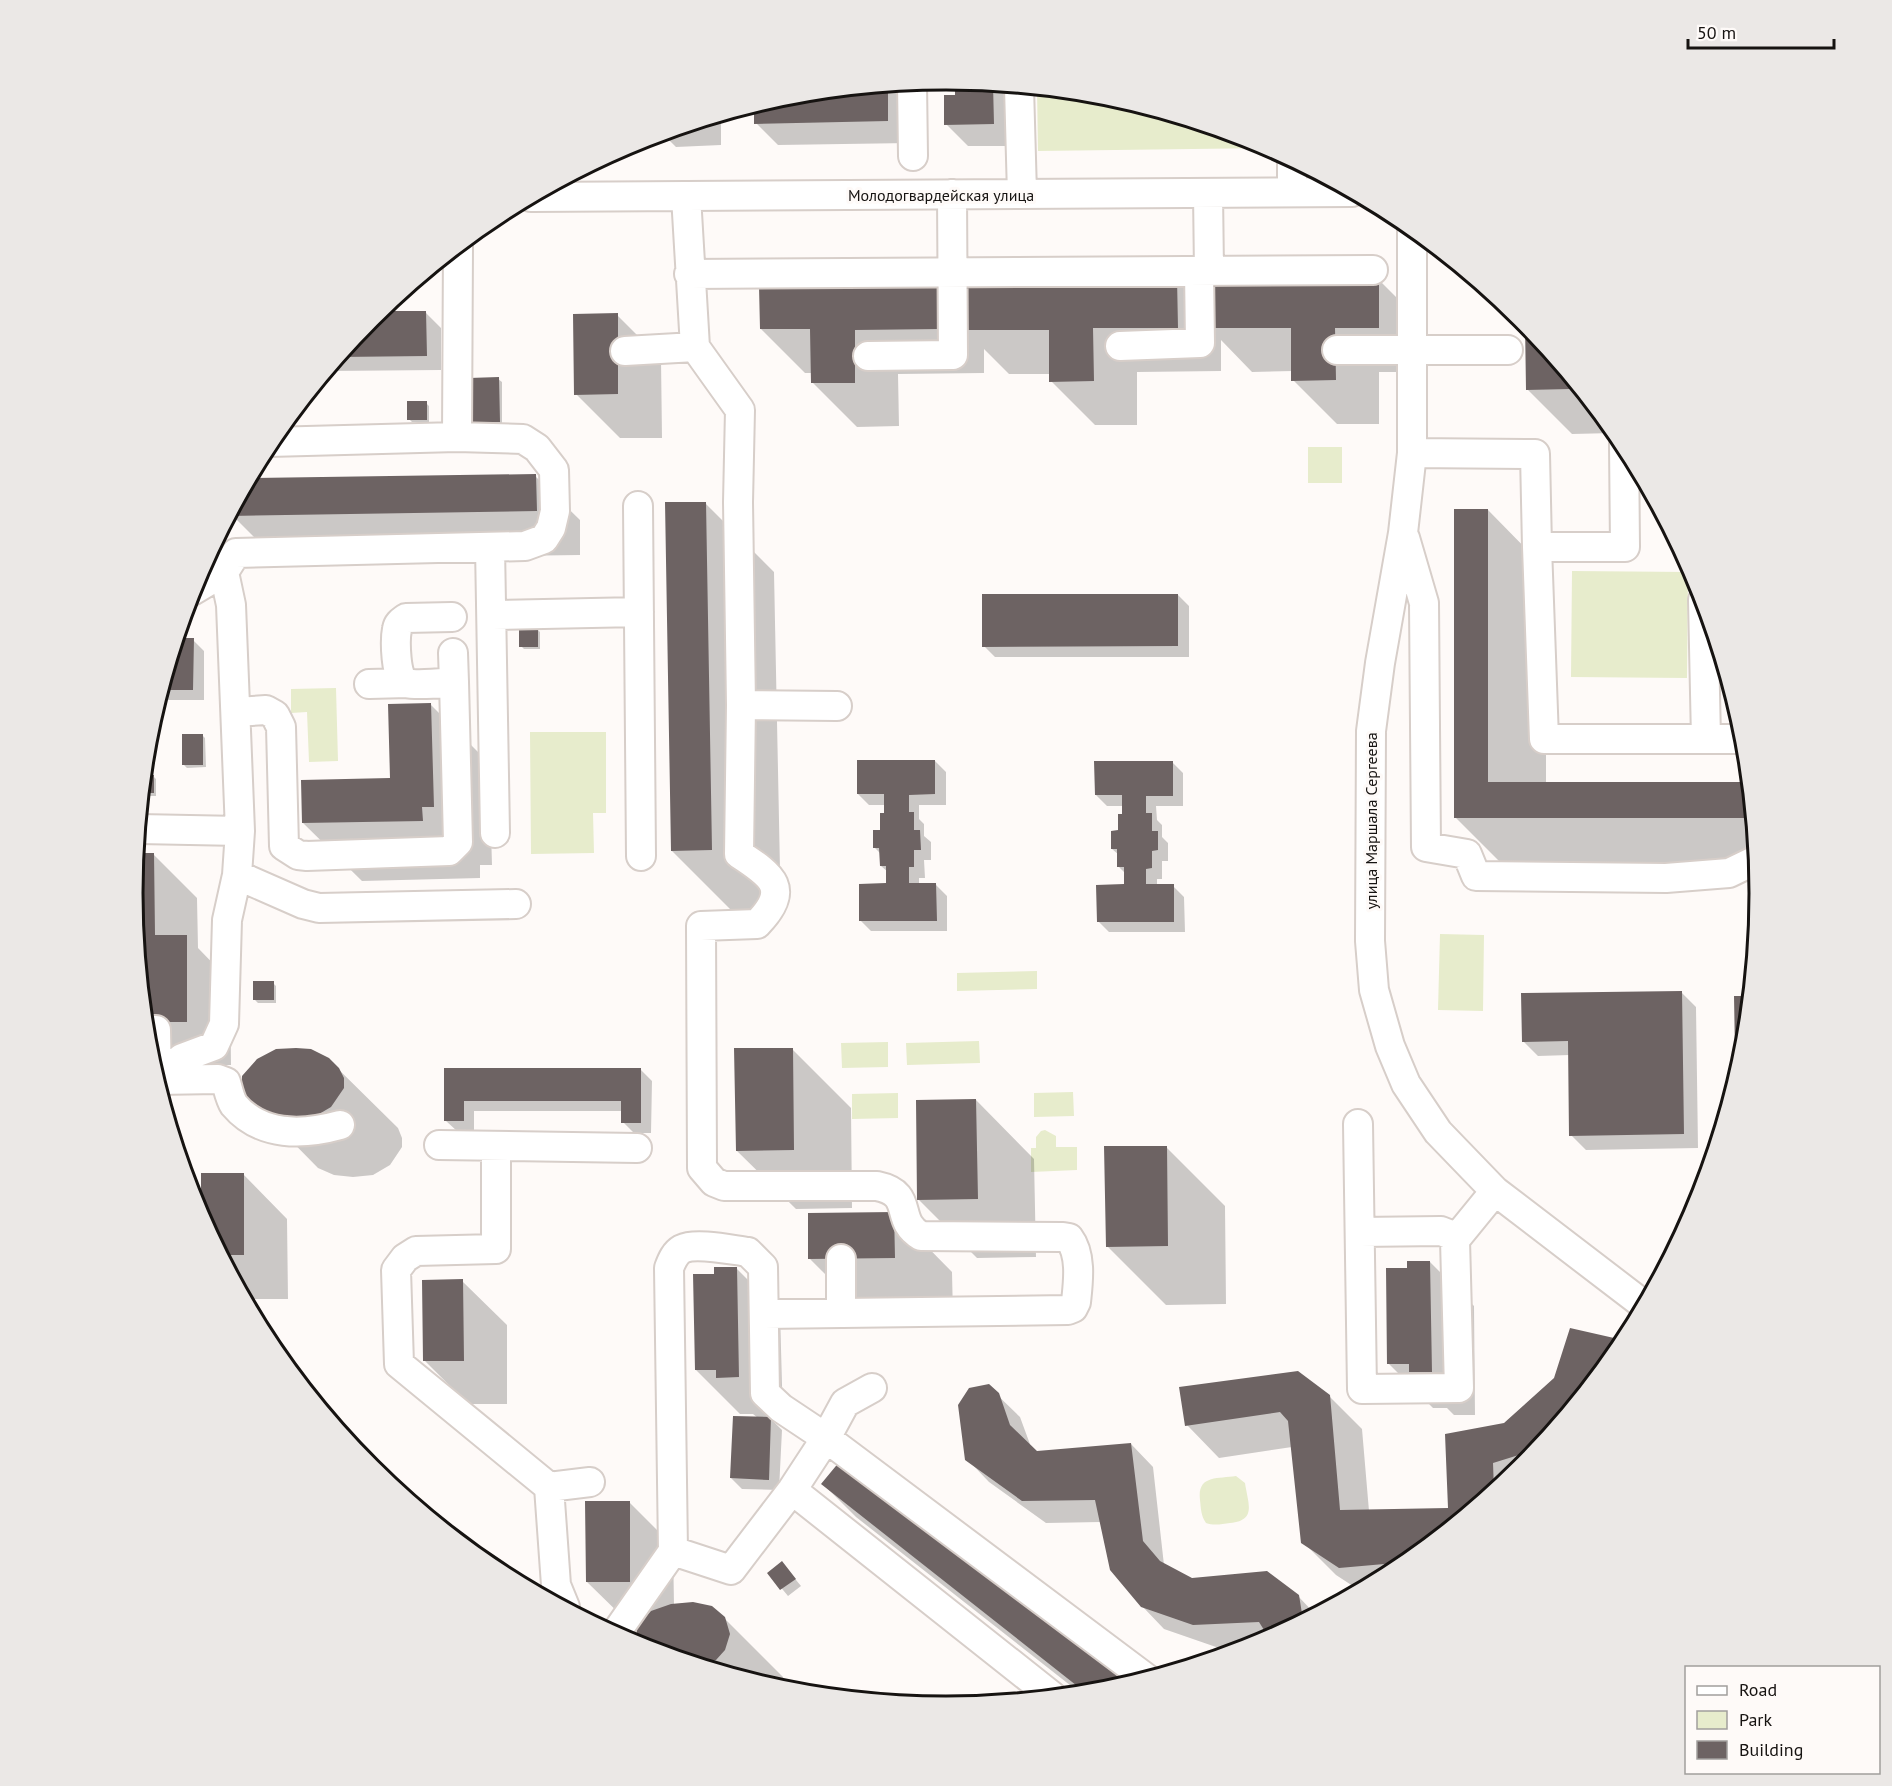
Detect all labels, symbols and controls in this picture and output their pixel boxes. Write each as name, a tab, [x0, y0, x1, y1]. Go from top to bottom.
scale bar	[1688, 12, 1834, 50]
text: 50 m	[1697, 21, 1736, 44]
street label: Молодогвардейская улица	[848, 185, 1034, 205]
street label: улица Маршала Сергеева	[1361, 732, 1381, 910]
legend	[1685, 1666, 1880, 1774]
text: Road	[1739, 1678, 1777, 1701]
text: Park	[1739, 1708, 1772, 1731]
text: Building	[1739, 1738, 1803, 1761]

